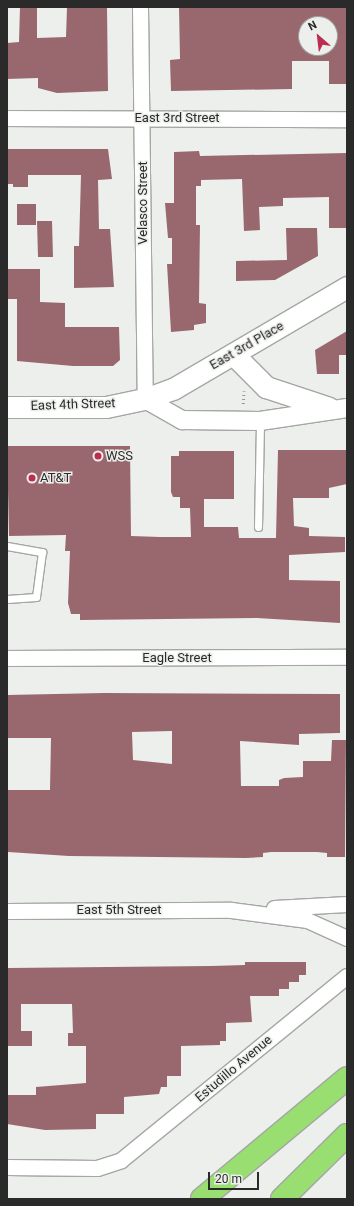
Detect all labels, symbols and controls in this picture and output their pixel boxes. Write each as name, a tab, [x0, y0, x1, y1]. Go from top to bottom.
north arrow	[298, 16, 338, 56]
text: N	[306, 18, 319, 33]
street label: East 3rd Street	[134, 110, 220, 126]
street label: Velasco Street	[135, 161, 151, 245]
street label: East 3rd Place	[207, 319, 287, 373]
street label: East 4th Street	[30, 396, 116, 414]
place label: WSS	[106, 448, 133, 464]
marker: WSS	[93, 451, 103, 461]
place label: AT&T	[40, 470, 71, 486]
marker: AT&T	[27, 473, 37, 483]
street label: Eagle Street	[142, 650, 212, 666]
street label: East 5th Street	[77, 902, 161, 918]
street label: Estudillo Avenue	[192, 1032, 276, 1106]
scale bar	[210, 1164, 261, 1190]
text: 20 m	[215, 1172, 242, 1186]

